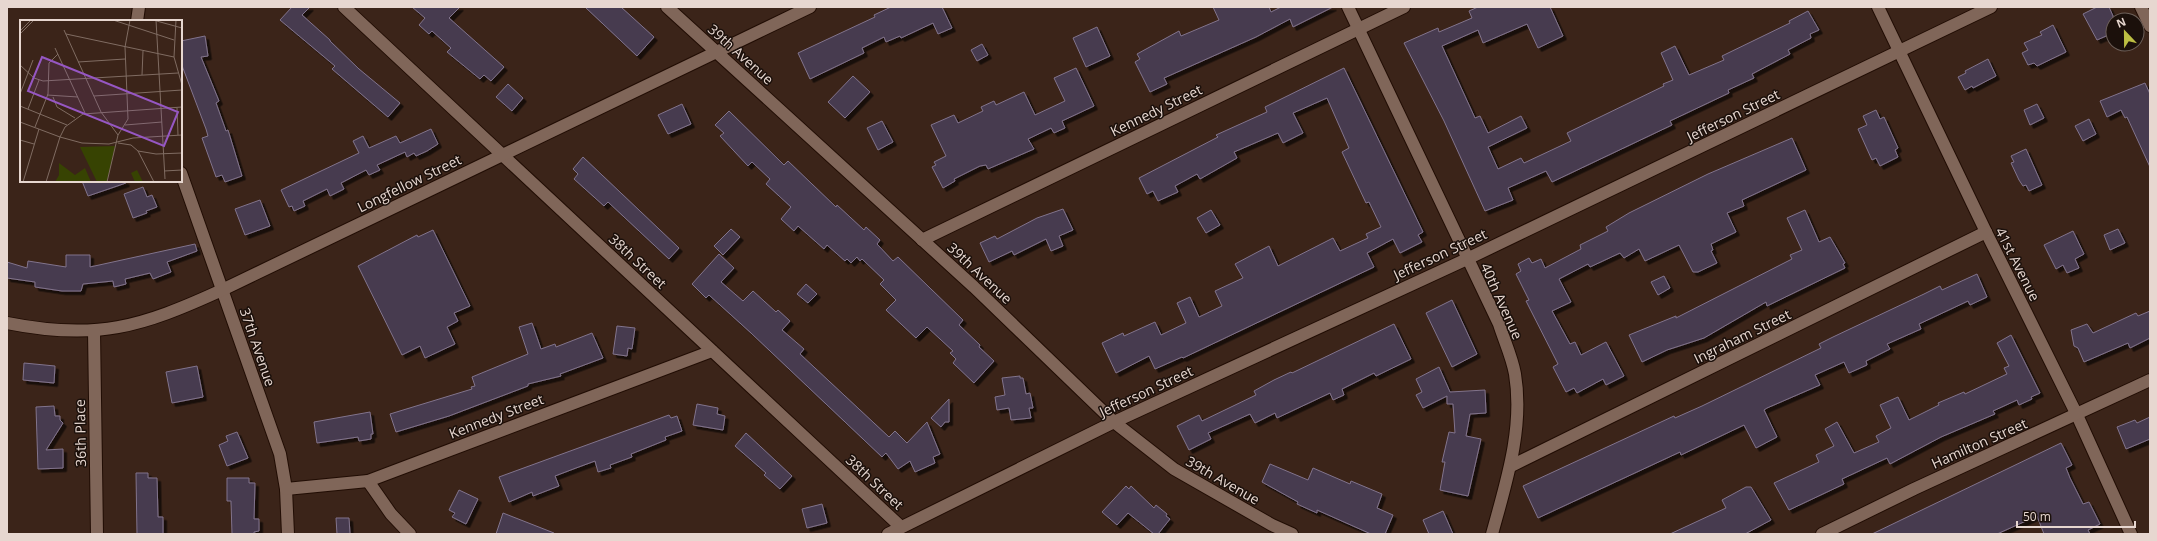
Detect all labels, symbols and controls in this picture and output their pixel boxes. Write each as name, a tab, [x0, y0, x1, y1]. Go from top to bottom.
north arrow	[2105, 12, 2145, 52]
text: N	[2114, 14, 2128, 31]
inset map	[20, 20, 182, 182]
street label: 39th Avenue	[704, 20, 778, 89]
street label: Kennedy Street	[1107, 80, 1205, 140]
street label: Jefferson Street	[1682, 84, 1783, 147]
street label: Longfellow Street	[354, 150, 464, 216]
street label: Jefferson Street	[1388, 224, 1490, 285]
street label: 41st Avenue	[1991, 224, 2045, 304]
street label: 38th Street	[605, 229, 671, 293]
street label: 39th Avenue	[944, 238, 1017, 308]
street label: 40th Avenue	[1477, 260, 1527, 342]
street label: Ingraham Street	[1690, 304, 1794, 368]
street label: 37th Avenue	[236, 305, 280, 389]
street label: Jefferson Street	[1094, 361, 1196, 422]
street label: Kennedy Street	[446, 389, 546, 443]
street label: 36th Place	[70, 399, 90, 467]
street label: Hamilton Street	[1928, 413, 2030, 473]
street label: 38th Street	[842, 450, 908, 514]
street label: 39th Avenue	[1183, 451, 1263, 509]
scale bar	[2017, 503, 2135, 529]
text: 50 m	[2023, 508, 2051, 525]

